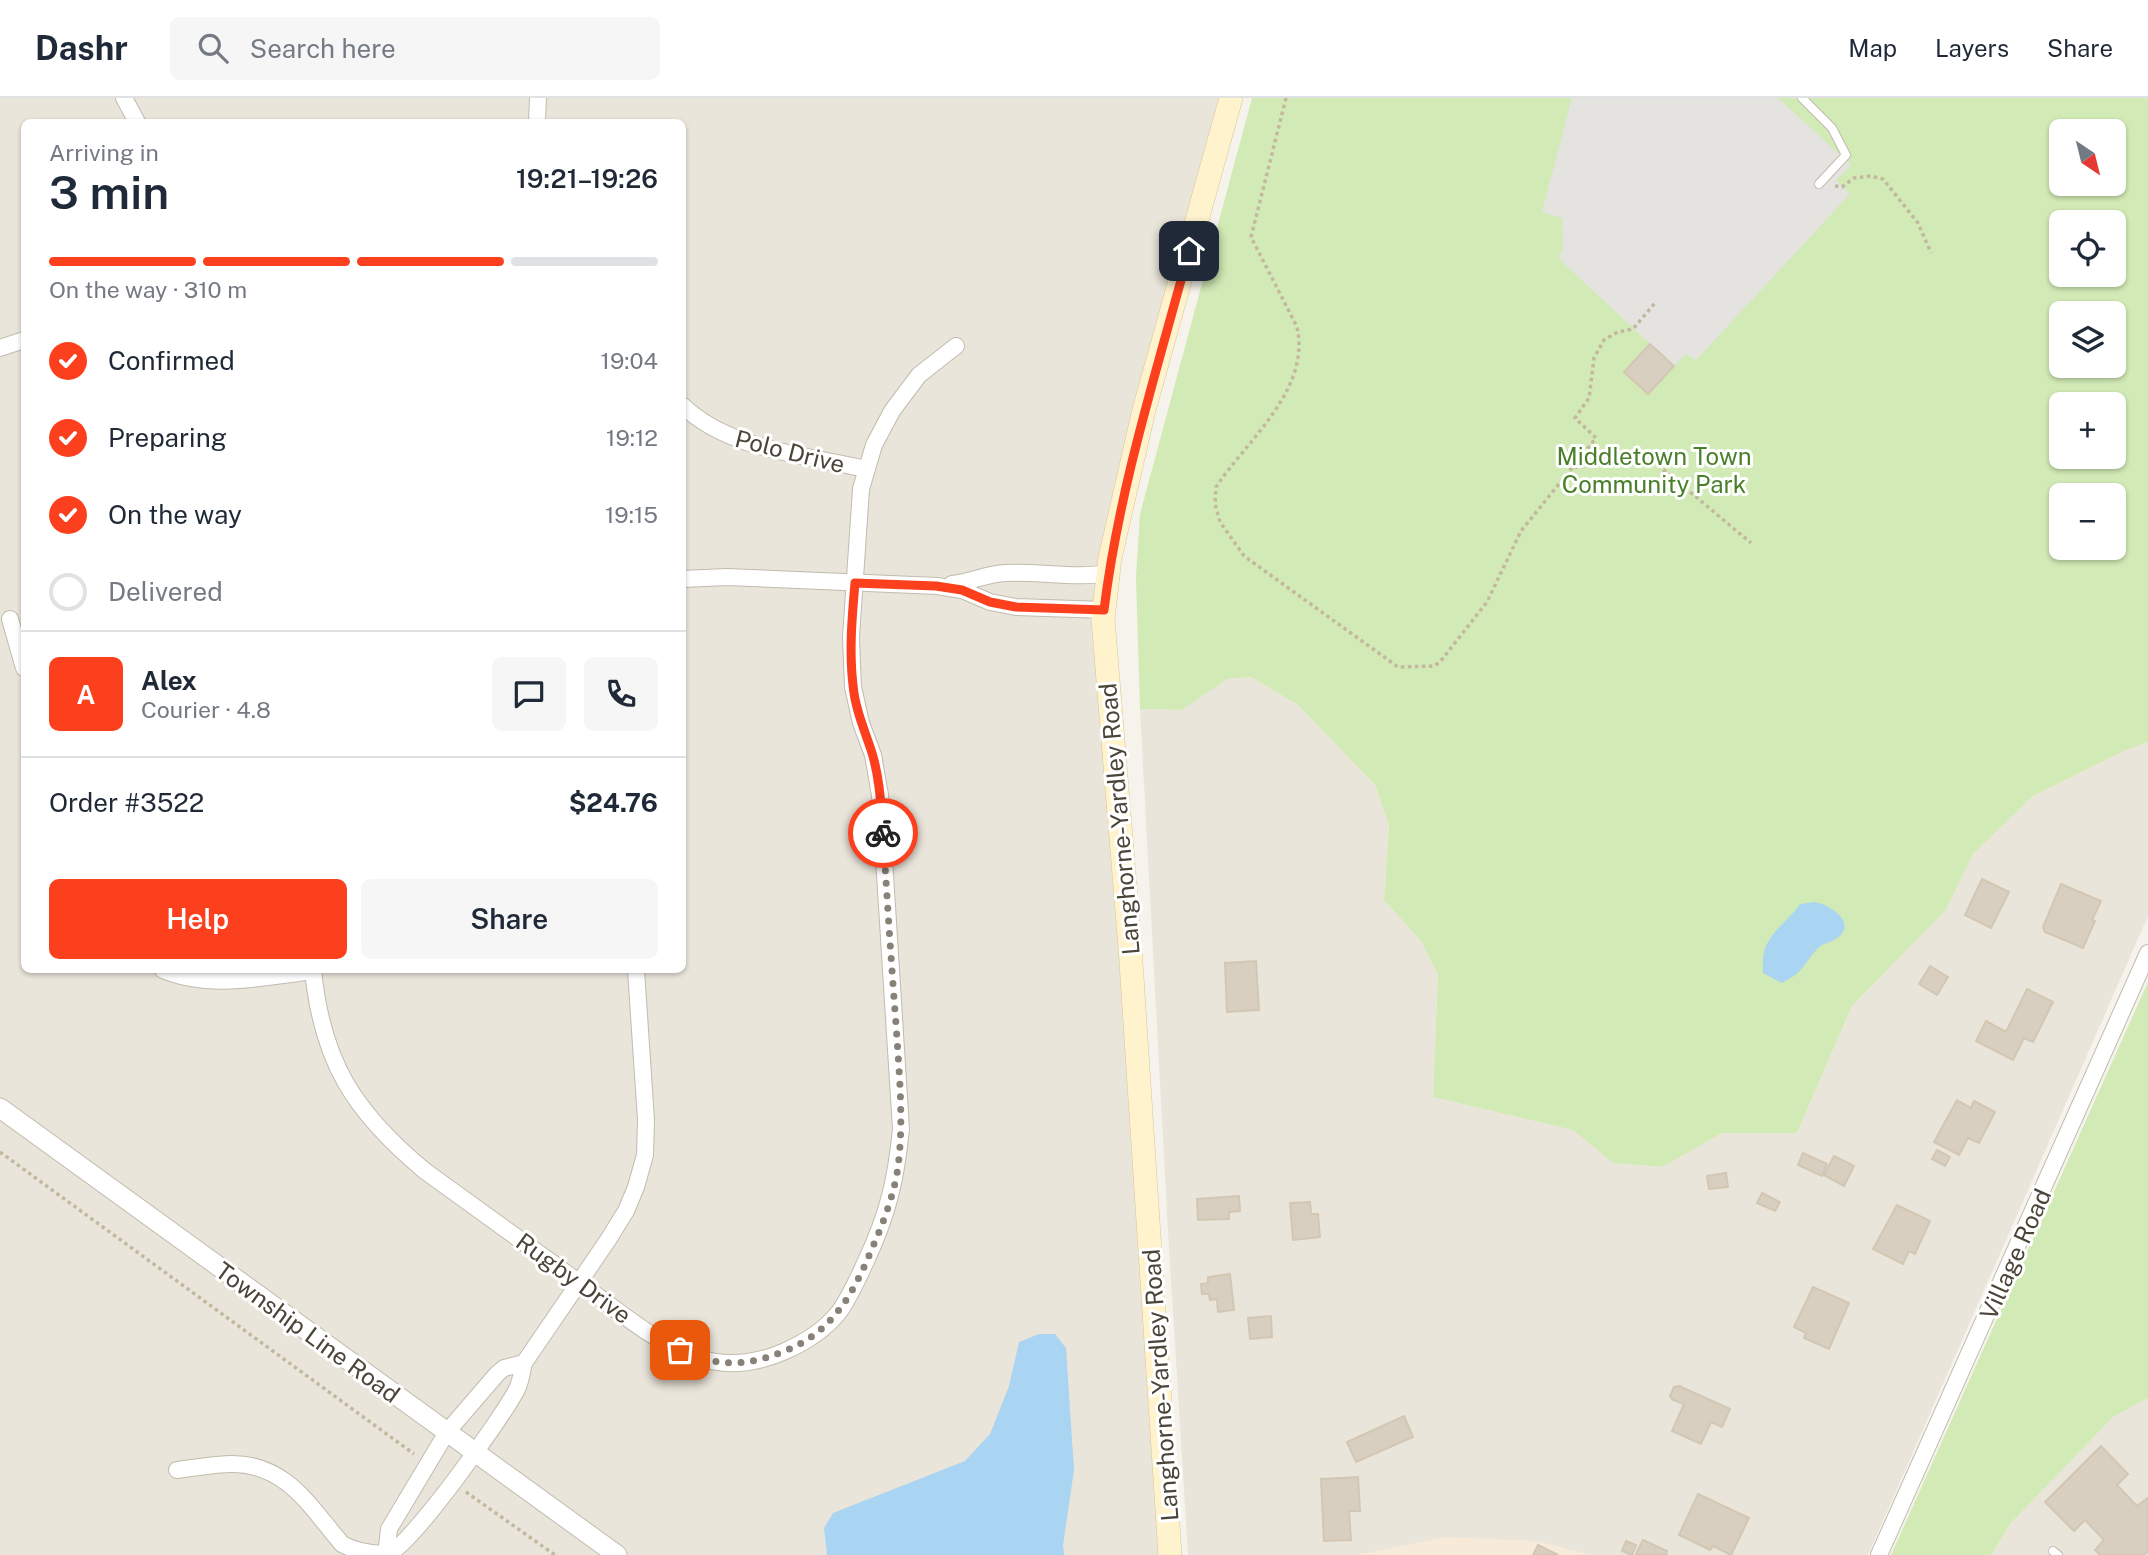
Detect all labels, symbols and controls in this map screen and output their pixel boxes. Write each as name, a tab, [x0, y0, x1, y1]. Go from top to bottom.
search box	[170, 17, 660, 80]
text: Dashr	[35, 29, 128, 67]
icon: search	[194, 29, 232, 67]
text: Search here	[250, 33, 396, 64]
text: Map	[1848, 34, 1897, 62]
text: Layers	[1935, 34, 2009, 62]
text: Share	[2047, 34, 2113, 62]
north arrow	[2049, 119, 2126, 196]
map controls	[2049, 119, 2126, 560]
text: Arriving in	[49, 139, 159, 166]
text: 19:21–19:26	[516, 163, 658, 194]
text: 3 min	[49, 165, 169, 219]
button: locate	[2049, 210, 2126, 287]
pin	[1159, 221, 1219, 281]
icon: home	[1170, 232, 1208, 270]
text: On the way · 310 m	[49, 276, 247, 303]
button: layers	[2049, 301, 2126, 378]
icon: check	[49, 342, 87, 380]
text: Confirmed	[108, 345, 235, 376]
text: 19:04	[601, 347, 658, 374]
button: +	[2049, 392, 2126, 469]
icon: check	[49, 419, 87, 457]
text: Preparing	[108, 422, 227, 453]
text: 19:12	[606, 424, 658, 451]
street label: Polo Drive	[732, 424, 848, 478]
park label: Middletown Town Community Park	[1556, 442, 1752, 498]
button: −	[2049, 483, 2126, 560]
icon: check	[49, 496, 87, 534]
text: On the way	[108, 499, 242, 530]
text: 19:15	[605, 501, 658, 528]
text: Delivered	[108, 576, 223, 607]
button: chat	[492, 657, 566, 731]
button: phone	[584, 657, 658, 731]
text: Alex	[141, 665, 197, 696]
text: A	[77, 679, 95, 710]
street label: Langhorne-Yardley Road	[1093, 682, 1145, 956]
text: Courier · 4.8	[141, 696, 271, 723]
text: Order #3522	[49, 787, 204, 818]
text: $24.76	[569, 787, 658, 818]
courier	[848, 798, 918, 868]
icon: bike	[864, 814, 902, 852]
button: Help	[49, 879, 347, 959]
button: Share	[361, 879, 658, 959]
street label: Village Road	[1974, 1184, 2056, 1324]
street label: Rugby Drive	[511, 1227, 637, 1329]
street label: Langhorne-Yardley Road	[1137, 1248, 1183, 1522]
street label: Township Line Road	[211, 1256, 405, 1408]
pin	[650, 1320, 710, 1380]
icon: bag	[661, 1331, 699, 1369]

